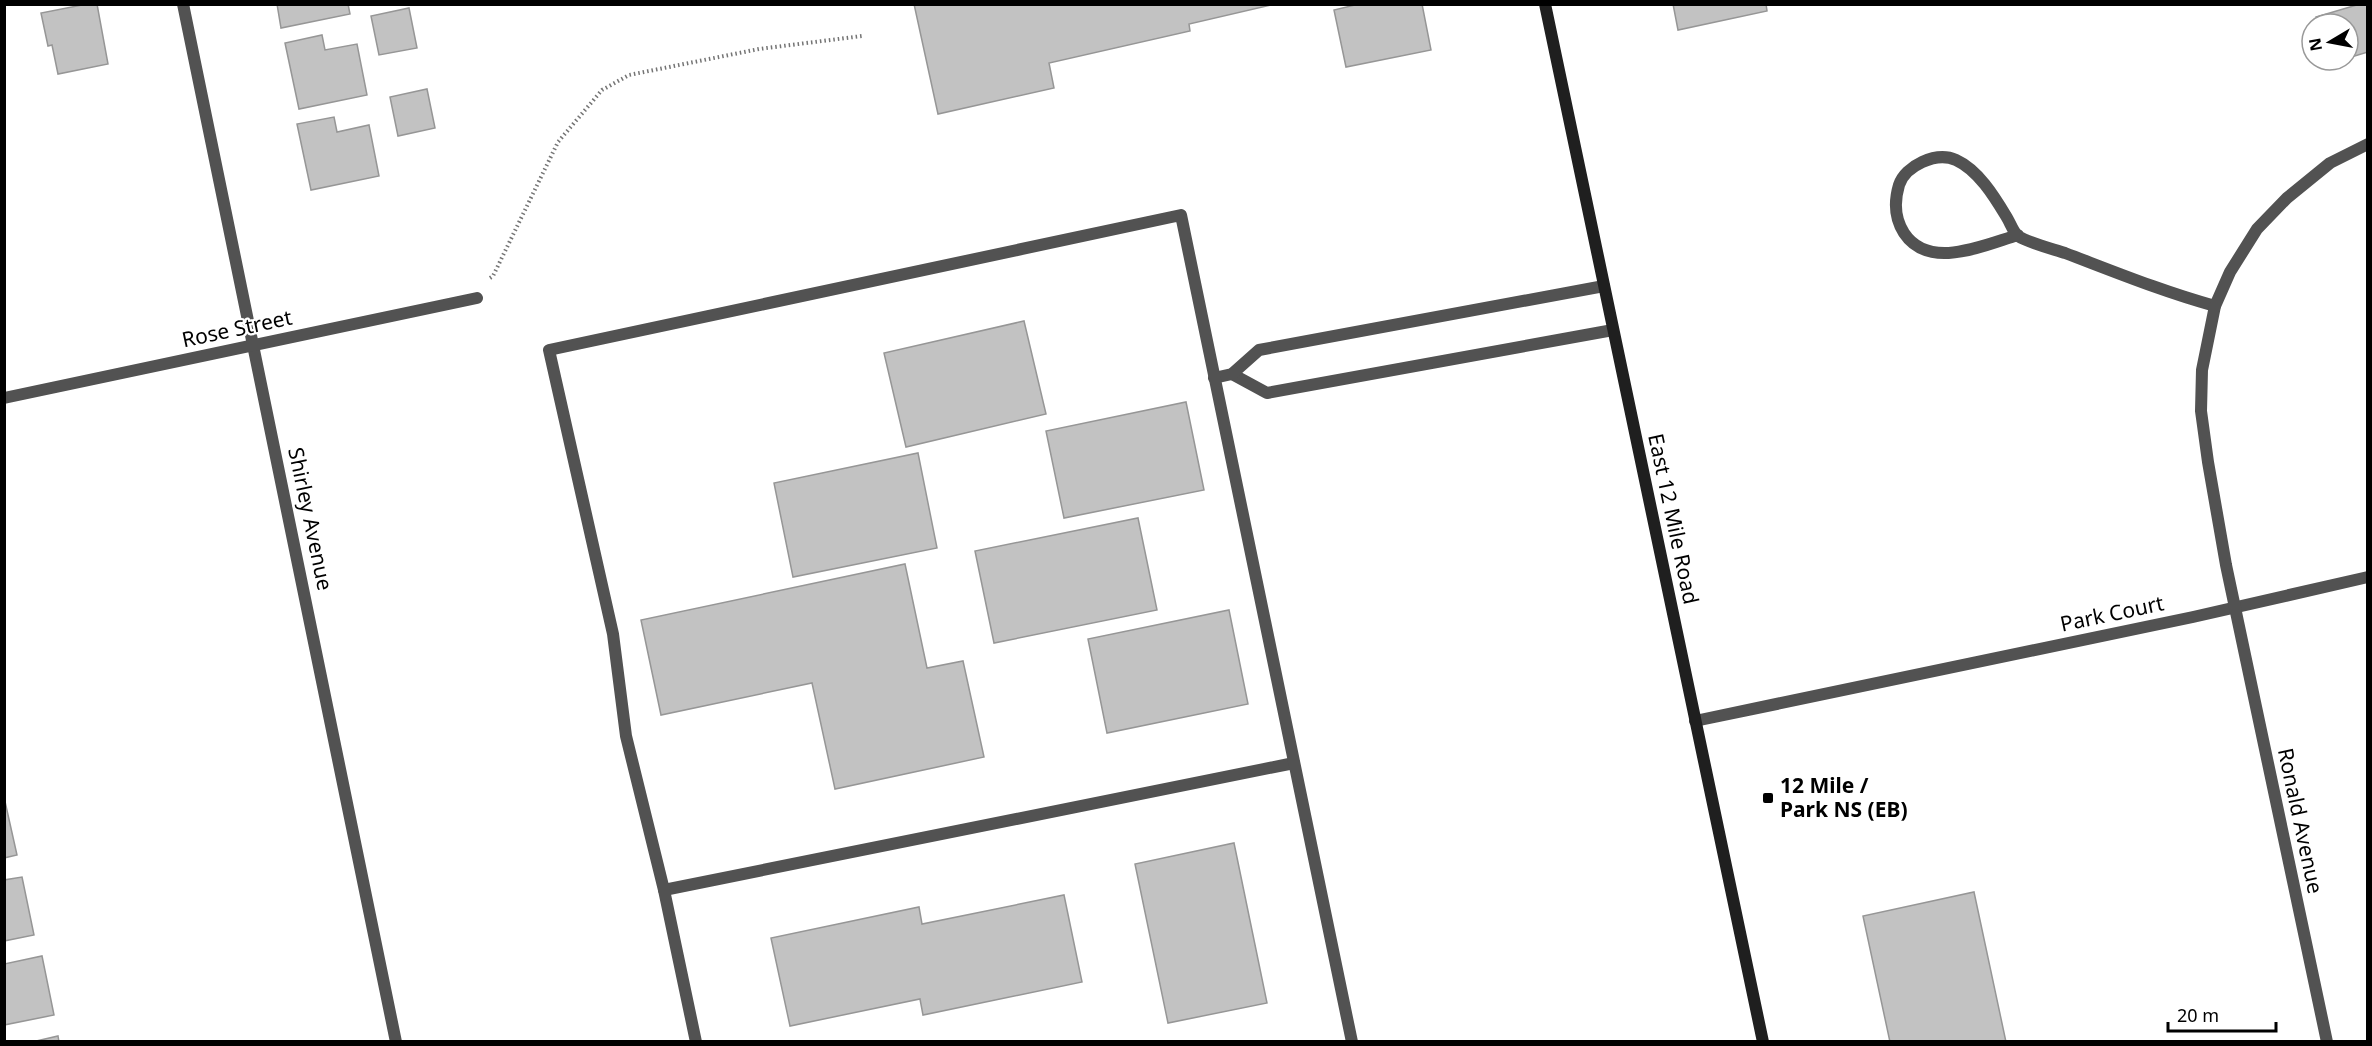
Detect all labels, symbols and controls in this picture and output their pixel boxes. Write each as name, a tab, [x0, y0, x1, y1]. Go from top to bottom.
north arrow	[2300, 12, 2360, 72]
text: N	[2303, 36, 2327, 53]
street label: Rose Street	[179, 303, 295, 353]
street label: East 12 Mile Road	[1642, 431, 1706, 607]
street label: Shirley Avenue	[282, 445, 340, 593]
street label: Park Court	[2058, 588, 2166, 638]
street label: Ronald Avenue	[2272, 745, 2330, 896]
place label: 12 Mile / Park NS (EB)	[1780, 771, 1908, 823]
marker: 12 Mile / Park NS (EB)	[1761, 791, 1775, 805]
scale bar	[2168, 995, 2276, 1033]
text: 20 m	[2177, 1003, 2219, 1027]

